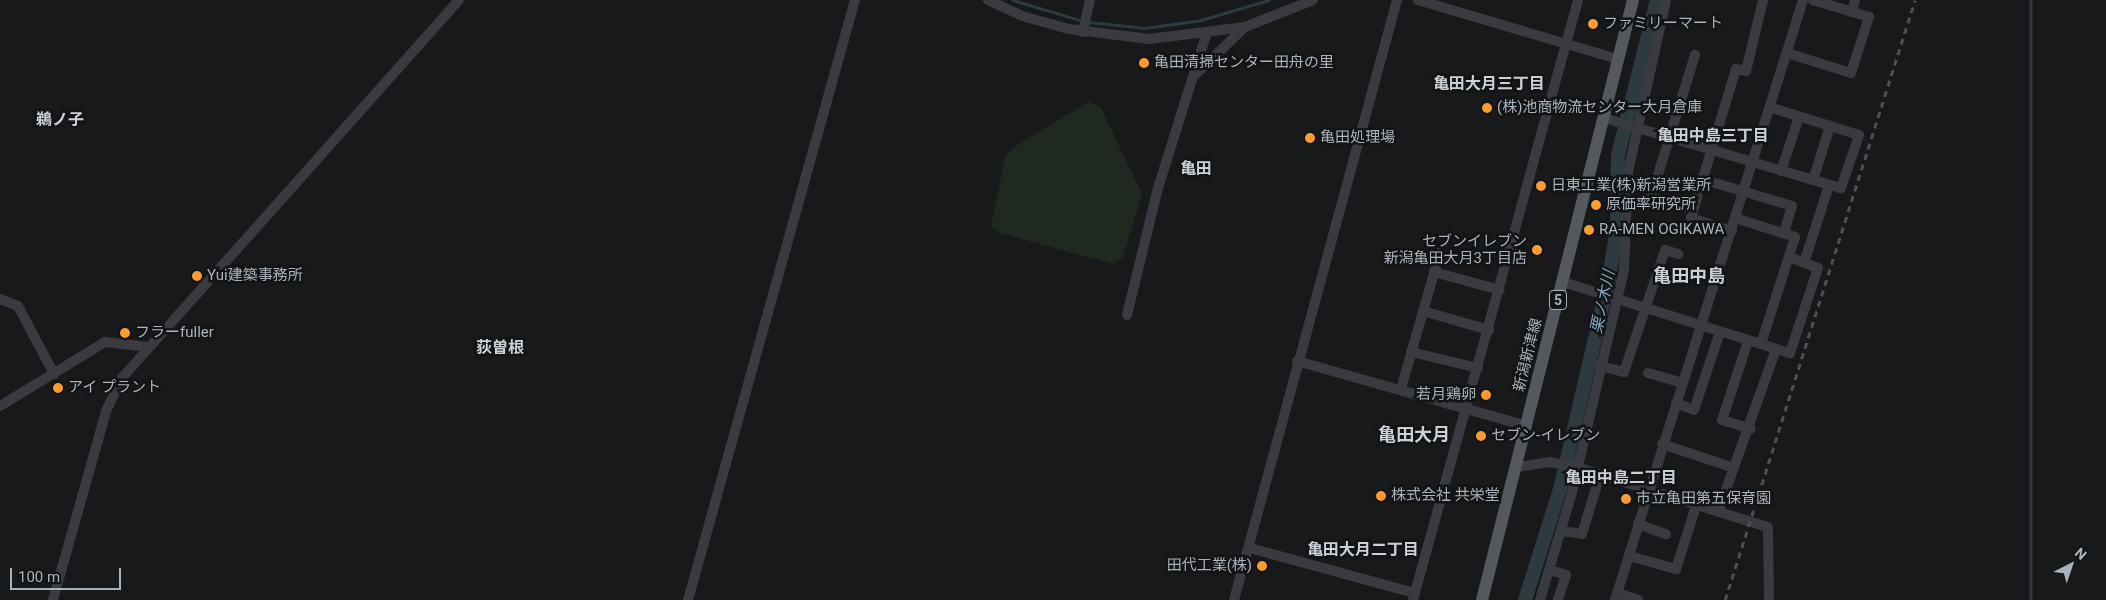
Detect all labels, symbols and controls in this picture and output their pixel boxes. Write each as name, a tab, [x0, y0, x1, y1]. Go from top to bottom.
place label: ファミリーマート	[1603, 15, 1723, 33]
marker: ファミリーマート	[1587, 18, 1599, 30]
place label: 亀田清掃センター田舟の里	[1154, 54, 1334, 72]
marker: 亀田清掃センター田舟の里	[1138, 57, 1150, 69]
district label: 亀田大月三丁目	[1433, 74, 1545, 94]
place label: (株)池商物流センター大月倉庫	[1497, 99, 1702, 117]
marker: (株)池商物流センター大月倉庫	[1481, 102, 1493, 114]
district label: 鵜ノ子	[36, 110, 84, 130]
district label: 亀田中島三丁目	[1657, 126, 1769, 146]
place label: 亀田処理場	[1320, 129, 1395, 147]
marker: 亀田処理場	[1304, 132, 1316, 144]
district label: 亀田	[1180, 159, 1212, 179]
place label: 日東工業(株)新潟営業所	[1551, 177, 1711, 195]
marker: 日東工業(株)新潟営業所	[1535, 180, 1547, 192]
place label: 原価率研究所	[1606, 196, 1696, 214]
marker: 原価率研究所	[1590, 199, 1602, 211]
place label: RA-MEN OGIKAWA	[1599, 221, 1724, 239]
marker: RA-MEN OGIKAWA	[1583, 224, 1595, 236]
place label: セブンイレブン 新潟亀田大月3丁目店	[1384, 232, 1527, 267]
marker: セブンイレブン 新潟亀田大月3丁目店	[1531, 244, 1543, 256]
district label: 亀田中島	[1653, 265, 1725, 287]
place label: Yui建築事務所	[207, 267, 303, 285]
water label: 栗ノ木川	[1587, 269, 1619, 335]
marker: Yui建築事務所	[191, 270, 203, 282]
road number: 5	[1548, 288, 1568, 312]
street label: 新潟新津線	[1510, 316, 1546, 394]
place label: フラーfuller	[135, 324, 214, 342]
marker: フラーfuller	[119, 327, 131, 339]
district label: 荻曽根	[476, 338, 524, 358]
place label: アイ プラント	[68, 379, 162, 397]
marker: アイ プラント	[52, 382, 64, 394]
place label: 若月鶏卵	[1416, 386, 1476, 404]
marker: 若月鶏卵	[1480, 389, 1492, 401]
district label: 亀田大月	[1378, 424, 1450, 446]
place label: セブン-イレブン	[1491, 427, 1600, 445]
marker: セブン-イレブン	[1475, 430, 1487, 442]
district label: 亀田中島二丁目	[1565, 468, 1677, 488]
place label: 株式会社 共栄堂	[1391, 487, 1500, 505]
marker: 株式会社 共栄堂	[1375, 490, 1387, 502]
place label: 市立亀田第五保育園	[1636, 490, 1771, 508]
marker: 市立亀田第五保育園	[1620, 493, 1632, 505]
district label: 亀田大月二丁目	[1307, 540, 1419, 560]
north arrow	[2046, 540, 2096, 590]
text: N	[2072, 544, 2090, 563]
place label: 田代工業(株)	[1167, 557, 1252, 575]
scale bar	[12, 558, 124, 590]
marker: 田代工業(株)	[1256, 560, 1268, 572]
text: 100 m	[18, 568, 60, 586]

